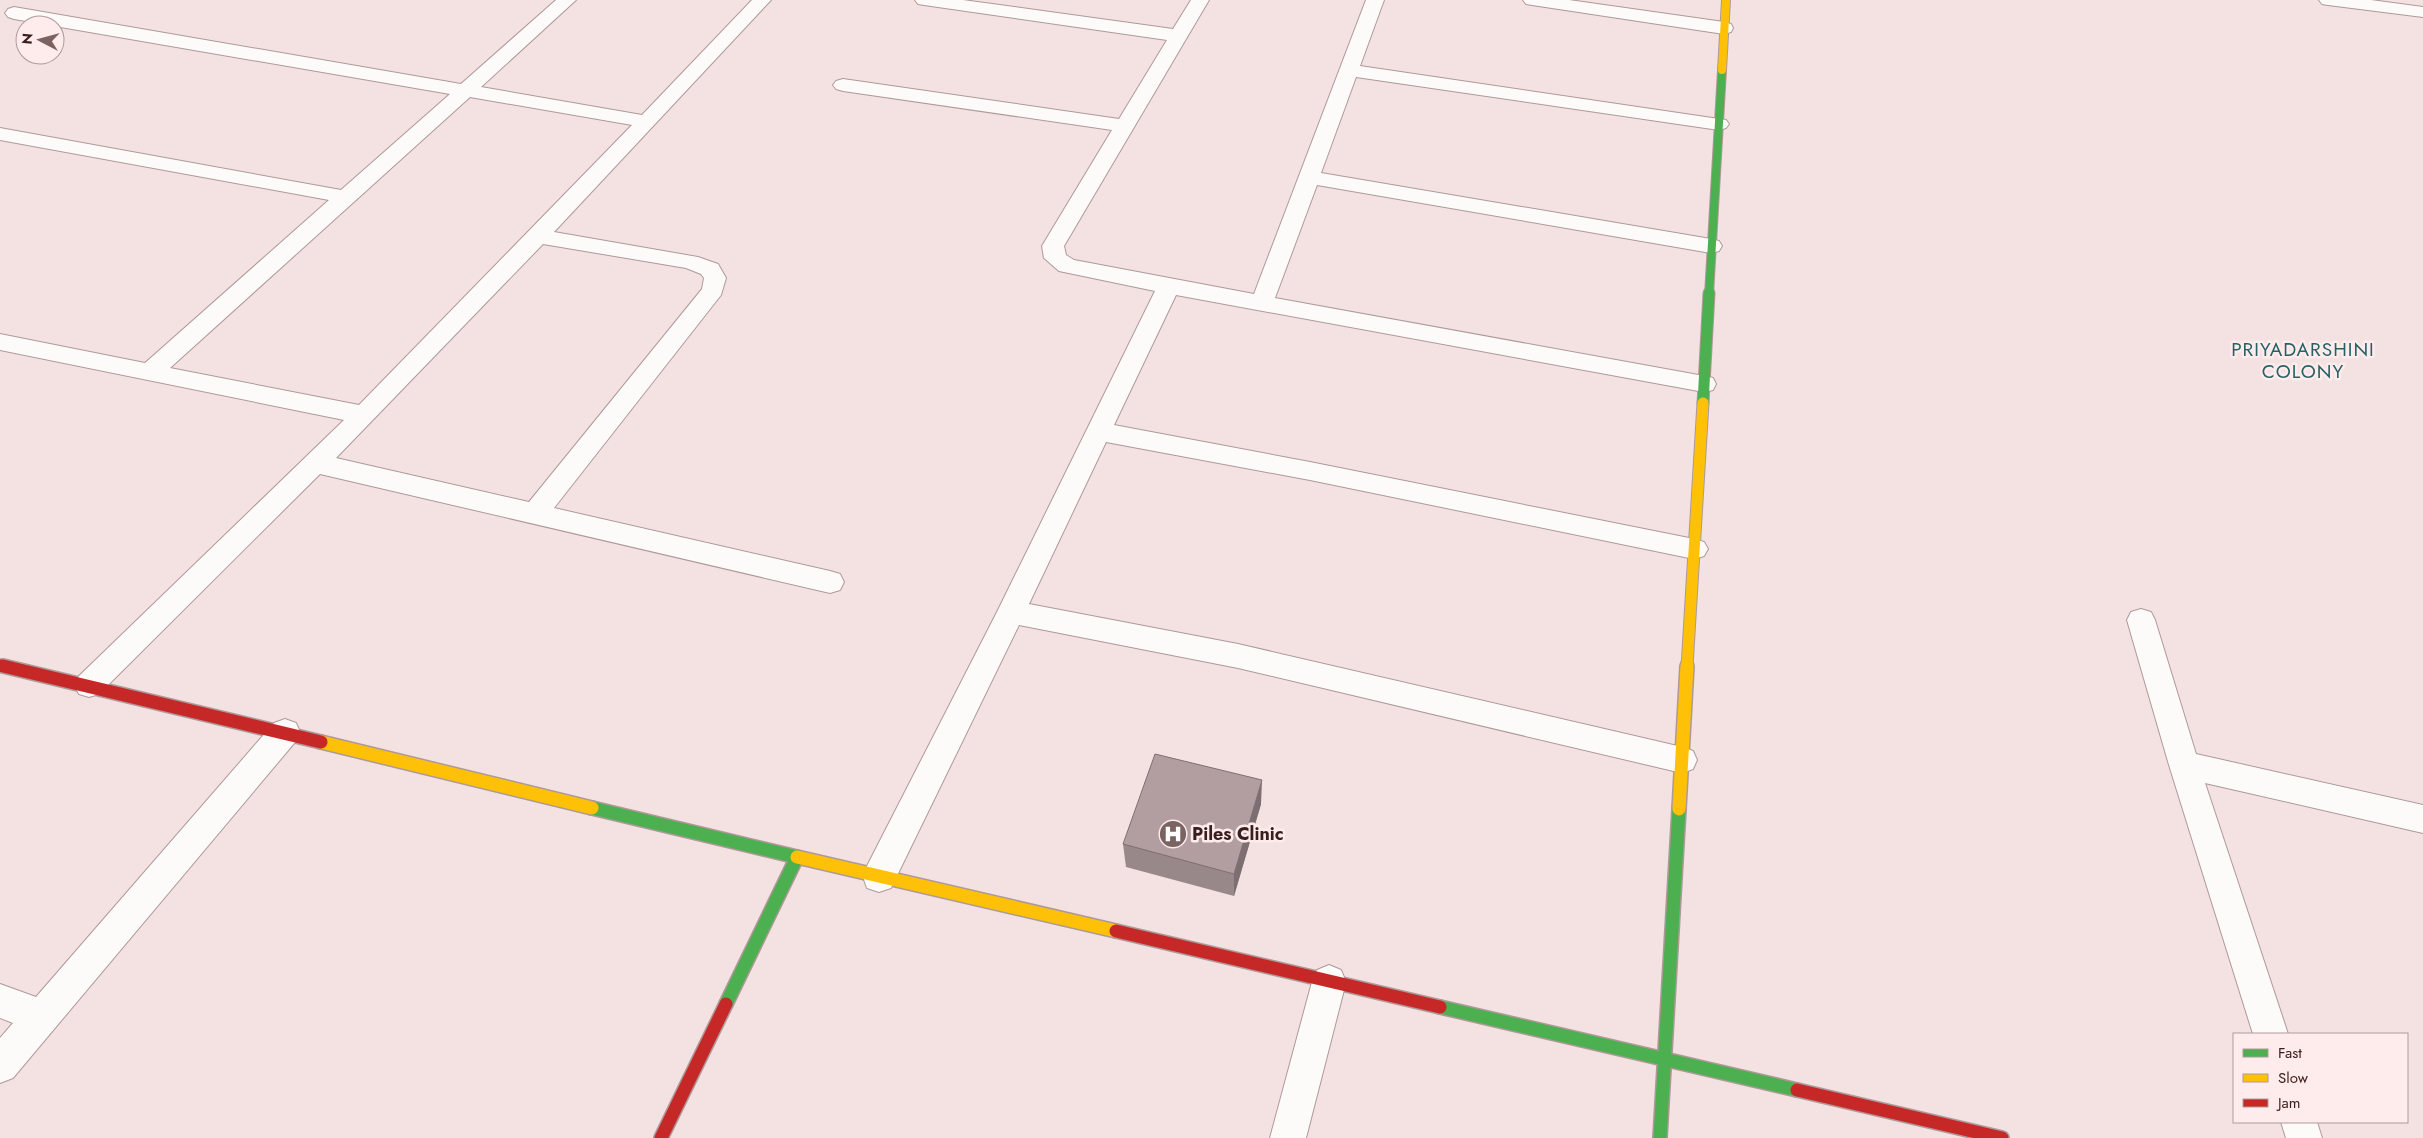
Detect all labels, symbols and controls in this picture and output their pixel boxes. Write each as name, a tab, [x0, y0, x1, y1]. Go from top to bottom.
north arrow	[15, 15, 65, 65]
text: N	[17, 32, 38, 45]
district label: PRIYADARSHINI COLONY	[2231, 336, 2375, 385]
hospital icon: Piles Clinic	[1158, 819, 1188, 849]
place label: Piles Clinic	[1192, 821, 1284, 847]
legend	[2233, 1033, 2408, 1123]
text: Fast	[2278, 1042, 2302, 1064]
text: Slow	[2278, 1067, 2309, 1089]
text: Jam	[2276, 1092, 2301, 1114]

